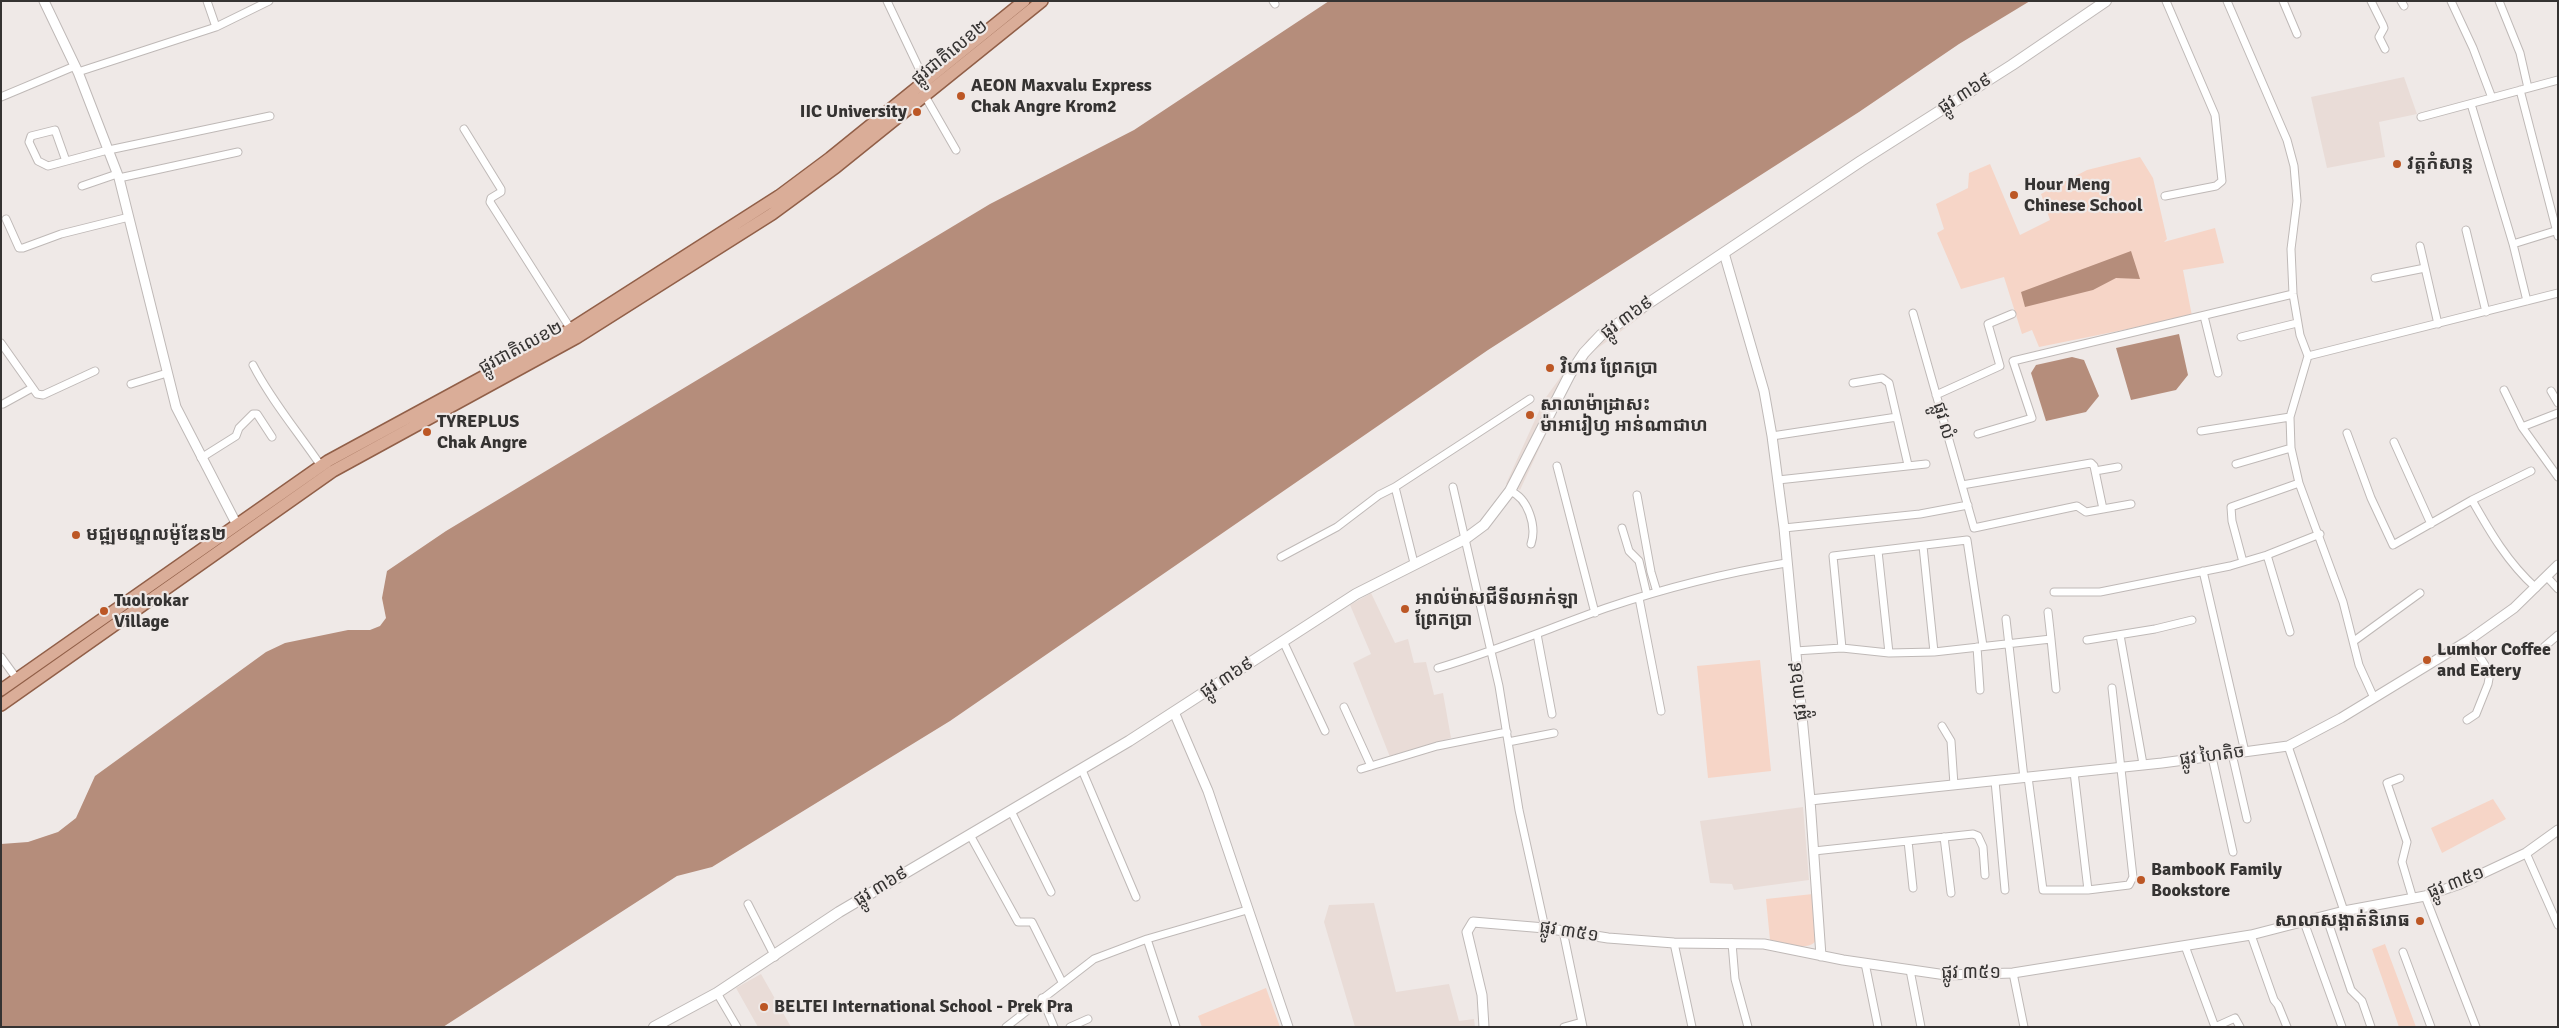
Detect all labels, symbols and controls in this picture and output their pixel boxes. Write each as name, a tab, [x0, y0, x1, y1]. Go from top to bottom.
street label: ផ្លូវជាតិលេខ២	[907, 16, 993, 90]
street label: ផ្លូវ ៣៦៩	[1934, 69, 1996, 119]
place label: AEON Maxvalu Express Chak Angre Krom2	[971, 75, 1152, 118]
marker: AEON Maxvalu Express Chak Angre Krom2	[955, 90, 967, 102]
place label: IIC University	[800, 101, 907, 123]
marker: IIC University	[911, 106, 923, 118]
place label: វត្តកំសាន្ត	[2407, 153, 2473, 175]
marker: វត្តកំសាន្ត	[2391, 158, 2403, 170]
place label: Hour Meng Chinese School	[2024, 174, 2143, 216]
marker: Hour Meng Chinese School	[2008, 189, 2020, 201]
street label: ផ្លូវ ៣៦៩	[1597, 292, 1657, 344]
street label: ផ្លូវជាតិលេខ២	[475, 317, 567, 379]
place label: វិហារ ព្រែកប្រា	[1560, 357, 1658, 379]
marker: វិហារ ព្រែកប្រា	[1544, 362, 1556, 374]
place label: សាលាម៉ាដ្រាសះ ម៉ាអារៀហ្វ អាន់ណាជាហ	[1540, 394, 1708, 436]
street label: ផ្លូវ លំ	[1927, 400, 1959, 442]
marker: សាលាម៉ាដ្រាសះ ម៉ាអារៀហ្វ អាន់ណាជាហ	[1524, 409, 1536, 421]
place label: TYREPLUS Chak Angre	[437, 411, 527, 454]
marker: TYREPLUS Chak Angre	[421, 426, 433, 438]
place label: មជ្ឍមណ្ឌលម៉ូឌែន២	[86, 524, 226, 546]
marker: មជ្ឍមណ្ឌលម៉ូឌែន២	[70, 529, 82, 541]
place label: អាល់ម៉ាសជីទីលអាក់ឡា ព្រែកប្រា	[1415, 588, 1579, 630]
place label: Tuolrokar Village	[114, 590, 189, 632]
marker: អាល់ម៉ាសជីទីលអាក់ឡា ព្រែកប្រា	[1399, 603, 1411, 615]
marker: Tuolrokar Village	[98, 605, 110, 617]
place label: Lumhor Coffee and Eatery	[2437, 639, 2551, 682]
street label: ផ្លូវ ៣៦៩	[1196, 653, 1258, 703]
marker: Lumhor Coffee and Eatery	[2421, 654, 2433, 666]
street label: ផ្លូវ ៣៦៩	[1785, 660, 1813, 722]
street label: ផ្លូវ ហៃតិច	[2178, 741, 2246, 771]
place label: BambooK Family Bookstore	[2151, 859, 2282, 902]
street label: ផ្លូវ ៣៦៩	[850, 862, 912, 912]
street label: ផ្លូវ ៣៥១	[2424, 862, 2488, 904]
marker: BambooK Family Bookstore	[2135, 874, 2147, 886]
place label: សាលាសង្កាត់និរោធ	[2275, 910, 2410, 932]
marker: សាលាសង្កាត់និរោធ	[2414, 915, 2426, 927]
street label: ផ្លូវ ៣៥១	[1538, 917, 1600, 947]
street label: ផ្លូវ ៣៥១	[1941, 962, 2001, 984]
place label: BELTEI International School - Prek Pra	[774, 996, 1073, 1018]
marker: BELTEI International School - Prek Pra	[758, 1001, 770, 1013]

